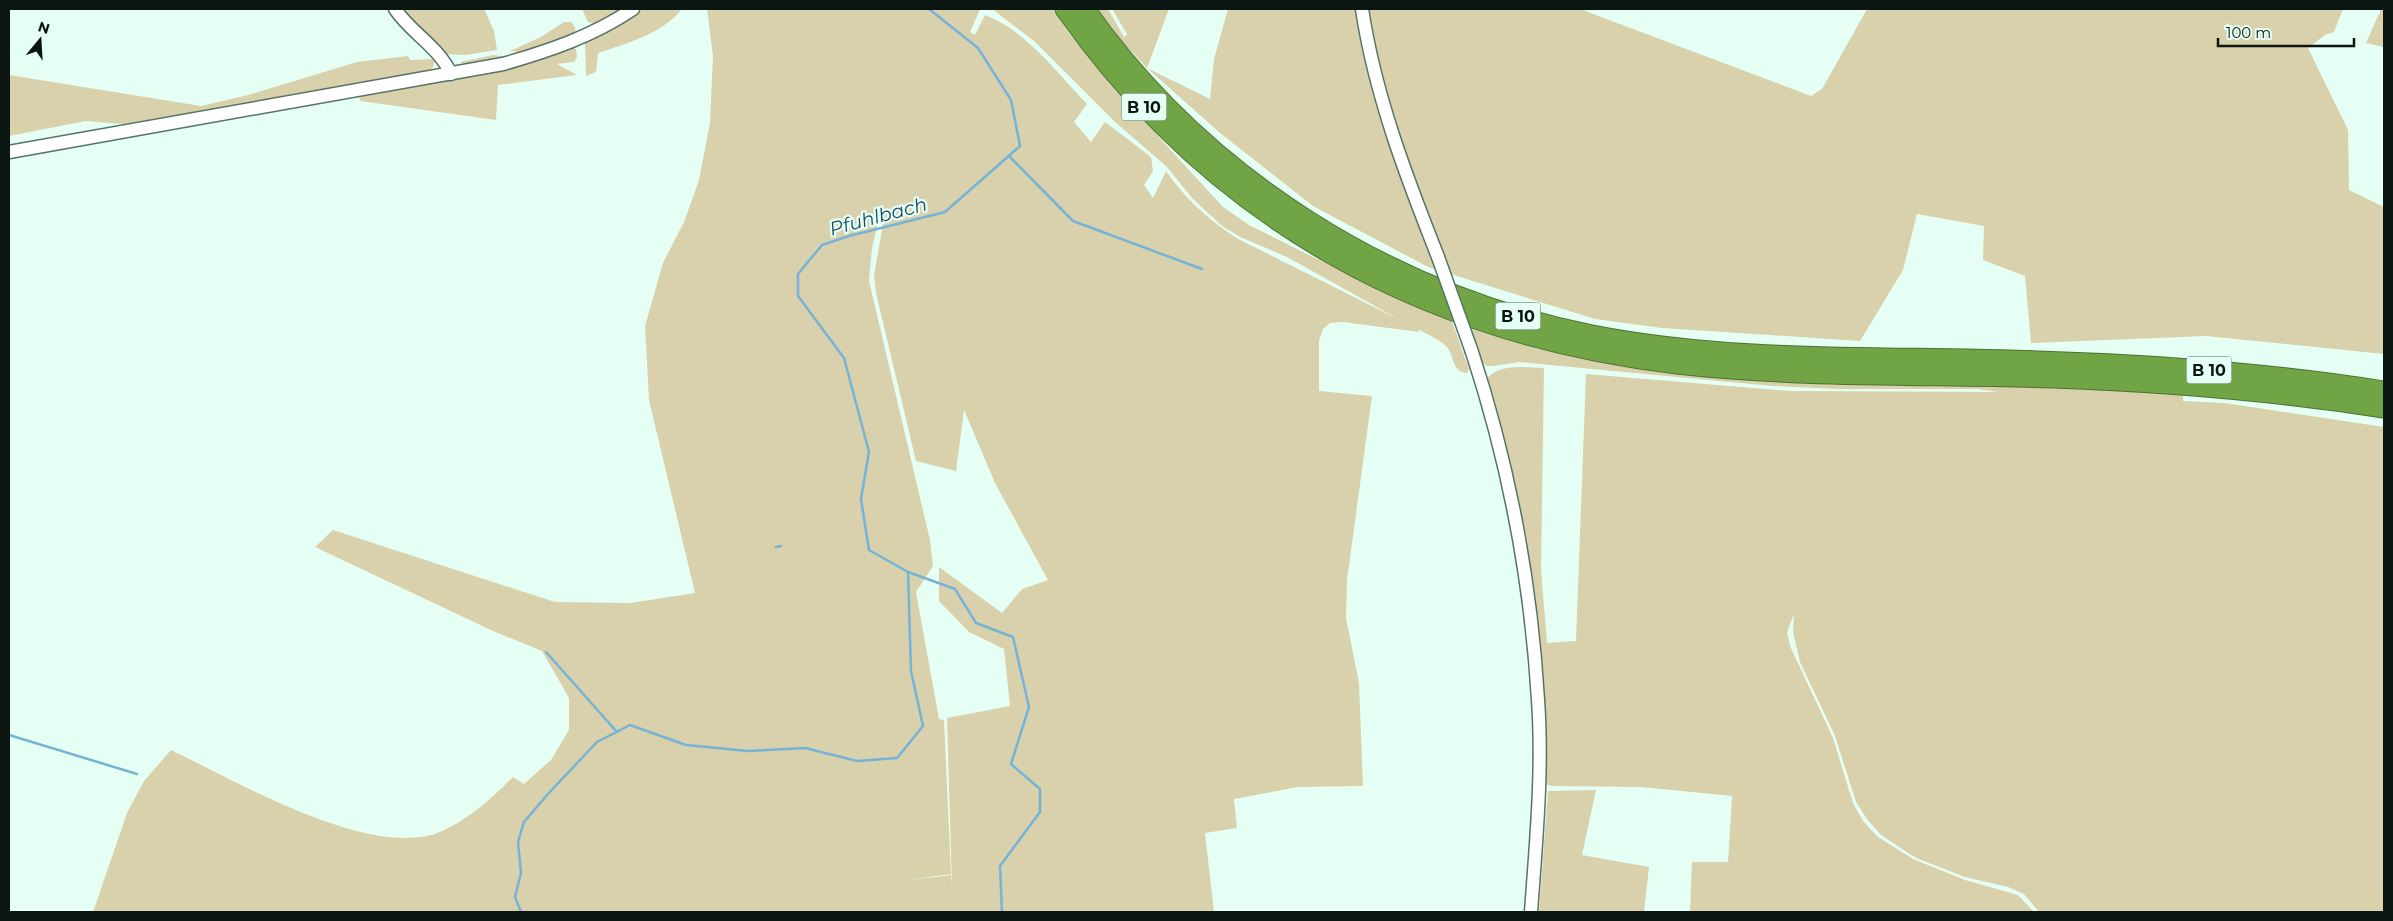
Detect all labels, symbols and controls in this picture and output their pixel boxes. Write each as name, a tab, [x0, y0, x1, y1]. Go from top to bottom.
north arrow	[15, 15, 65, 65]
scale bar	[2218, 15, 2354, 47]
text: N	[36, 17, 52, 38]
text: 100 m	[2226, 23, 2271, 42]
road number: B 10	[1122, 94, 1166, 120]
water label: Pfuhlbach	[827, 192, 929, 241]
road number: B 10	[1496, 302, 1540, 330]
road number: B 10	[2186, 356, 2232, 384]

